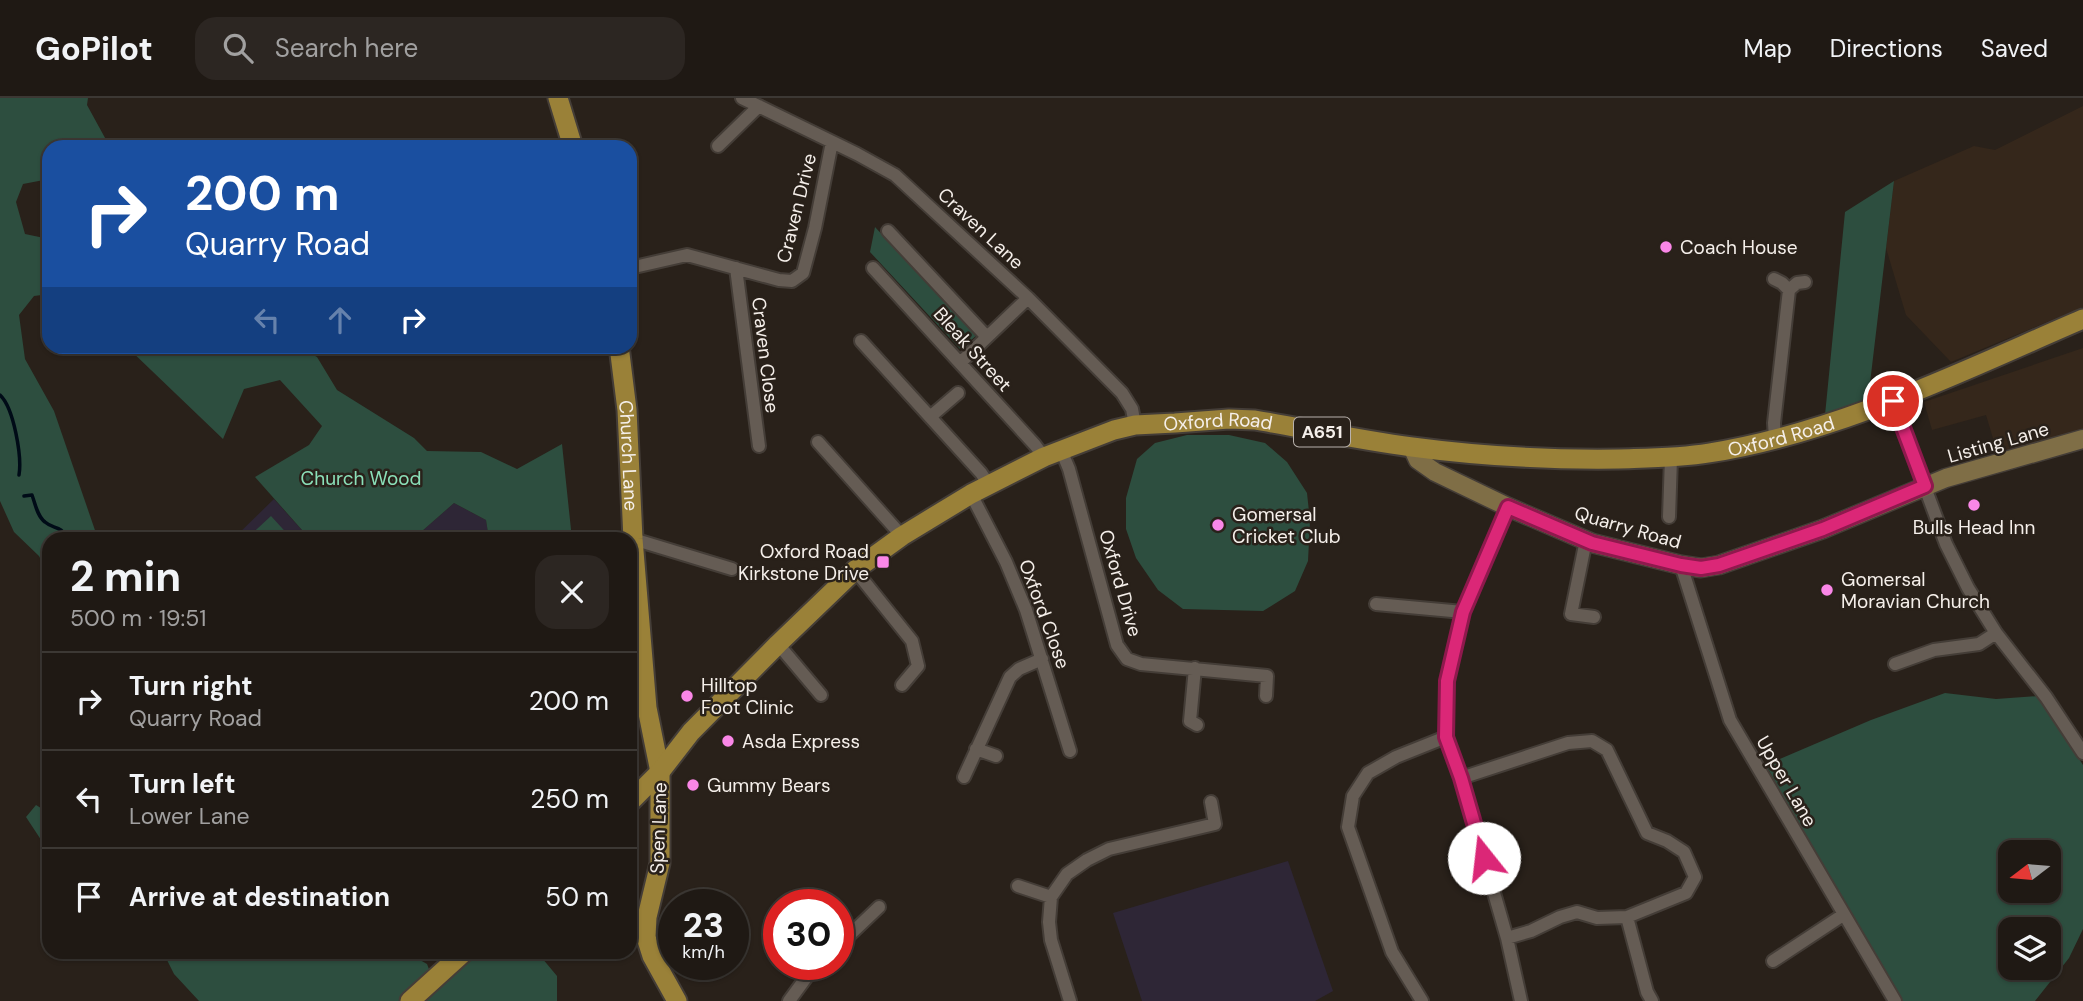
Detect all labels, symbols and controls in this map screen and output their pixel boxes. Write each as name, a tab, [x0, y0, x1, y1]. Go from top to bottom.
search box	[195, 17, 685, 80]
text: GoPilot	[35, 27, 153, 70]
icon: search	[219, 29, 257, 67]
text: Search here	[275, 31, 418, 65]
text: Map	[1744, 33, 1792, 64]
text: Directions	[1830, 33, 1943, 64]
text: Saved	[1981, 33, 2048, 64]
street label: Craven Drive	[771, 151, 822, 265]
text: 200 m	[185, 161, 340, 225]
icon: right	[70, 168, 161, 259]
street label: Craven Lane	[932, 182, 1029, 275]
text: Quarry Road	[185, 223, 370, 265]
place label: Coach House	[1680, 235, 1798, 260]
marker: Coach House	[1658, 239, 1674, 255]
street label: Craven Close	[746, 296, 785, 414]
icon: left	[248, 301, 286, 339]
icon: ahead	[321, 301, 359, 339]
icon: right	[394, 301, 432, 339]
street label: Bleak Street	[928, 302, 1017, 397]
pin	[1863, 371, 1923, 431]
icon: arrive	[1874, 382, 1912, 420]
street label: Church Lane	[613, 399, 644, 512]
street label: Oxford Road	[1163, 407, 1274, 437]
street label: Oxford Road	[1726, 410, 1838, 463]
street label: Listing Lane	[1945, 416, 2052, 469]
road number: A651	[1294, 418, 1350, 446]
park label: Church Wood	[301, 466, 421, 491]
marker: Bulls Head Inn	[1966, 497, 1982, 513]
street label: Quarry Road	[1572, 500, 1684, 555]
place label: Gomersal Cricket Club	[1232, 502, 1341, 549]
place label: Bulls Head Inn	[1913, 515, 2035, 540]
marker: Gomersal Cricket Club	[1210, 517, 1226, 533]
street label: Oxford Drive	[1093, 527, 1148, 640]
place label: Oxford Road Kirkstone Drive	[738, 539, 869, 586]
text: 2 min	[70, 549, 181, 604]
marker: Oxford Road Kirkstone Drive	[875, 554, 891, 570]
button: close	[535, 555, 609, 629]
street label: Oxford Close	[1013, 556, 1076, 672]
place label: Gomersal Moravian Church	[1841, 567, 1990, 614]
marker: Gomersal Moravian Church	[1819, 582, 1835, 598]
text: 500 m · 19:51	[70, 603, 206, 633]
text: Turn right	[129, 669, 253, 703]
place label: Hilltop Foot Clinic	[701, 673, 794, 720]
icon: right	[70, 682, 108, 720]
text: 200 m	[529, 684, 609, 718]
marker: Hilltop Foot Clinic	[679, 688, 695, 704]
text: Quarry Road	[129, 703, 262, 733]
place label: Asda Express	[742, 729, 860, 754]
street label: Upper Lane	[1750, 731, 1823, 831]
marker: Asda Express	[720, 733, 736, 749]
text: Turn left	[129, 767, 236, 801]
place label: Gummy Bears	[707, 773, 831, 798]
marker: Gummy Bears	[685, 777, 701, 793]
icon: left	[70, 780, 108, 818]
text: 250 m	[530, 782, 609, 816]
street label: Spen Lane	[644, 782, 673, 874]
text: Lower Lane	[129, 801, 250, 831]
position arrow	[1447, 821, 1521, 895]
north arrow	[1998, 840, 2062, 903]
map controls	[1998, 840, 2061, 980]
icon: arrive	[70, 878, 108, 916]
text: Arrive at destination	[129, 880, 390, 914]
text: 50 m	[545, 880, 609, 914]
speed limit sign: 30	[763, 889, 854, 980]
text: 23	[683, 902, 724, 948]
button: layers	[1998, 917, 2061, 980]
text: km/h	[682, 940, 725, 964]

